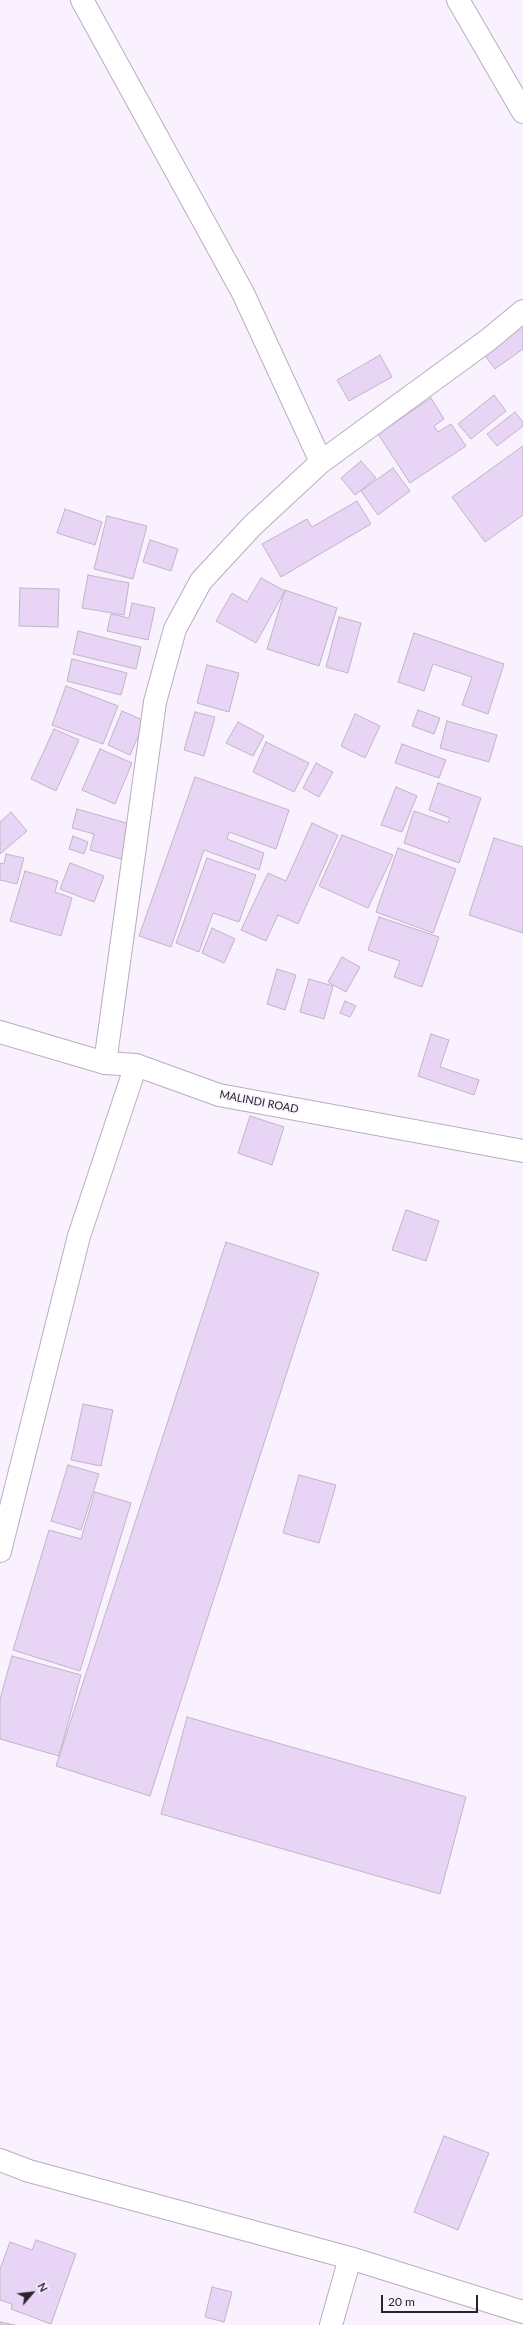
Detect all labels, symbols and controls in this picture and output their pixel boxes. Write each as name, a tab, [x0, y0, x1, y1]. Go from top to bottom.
street label: MALINDI ROAD	[218, 1088, 300, 1116]
north arrow	[12, 2273, 52, 2313]
text: N	[35, 2280, 51, 2294]
scale bar	[383, 2287, 480, 2313]
text: 20 m	[388, 2294, 415, 2309]

